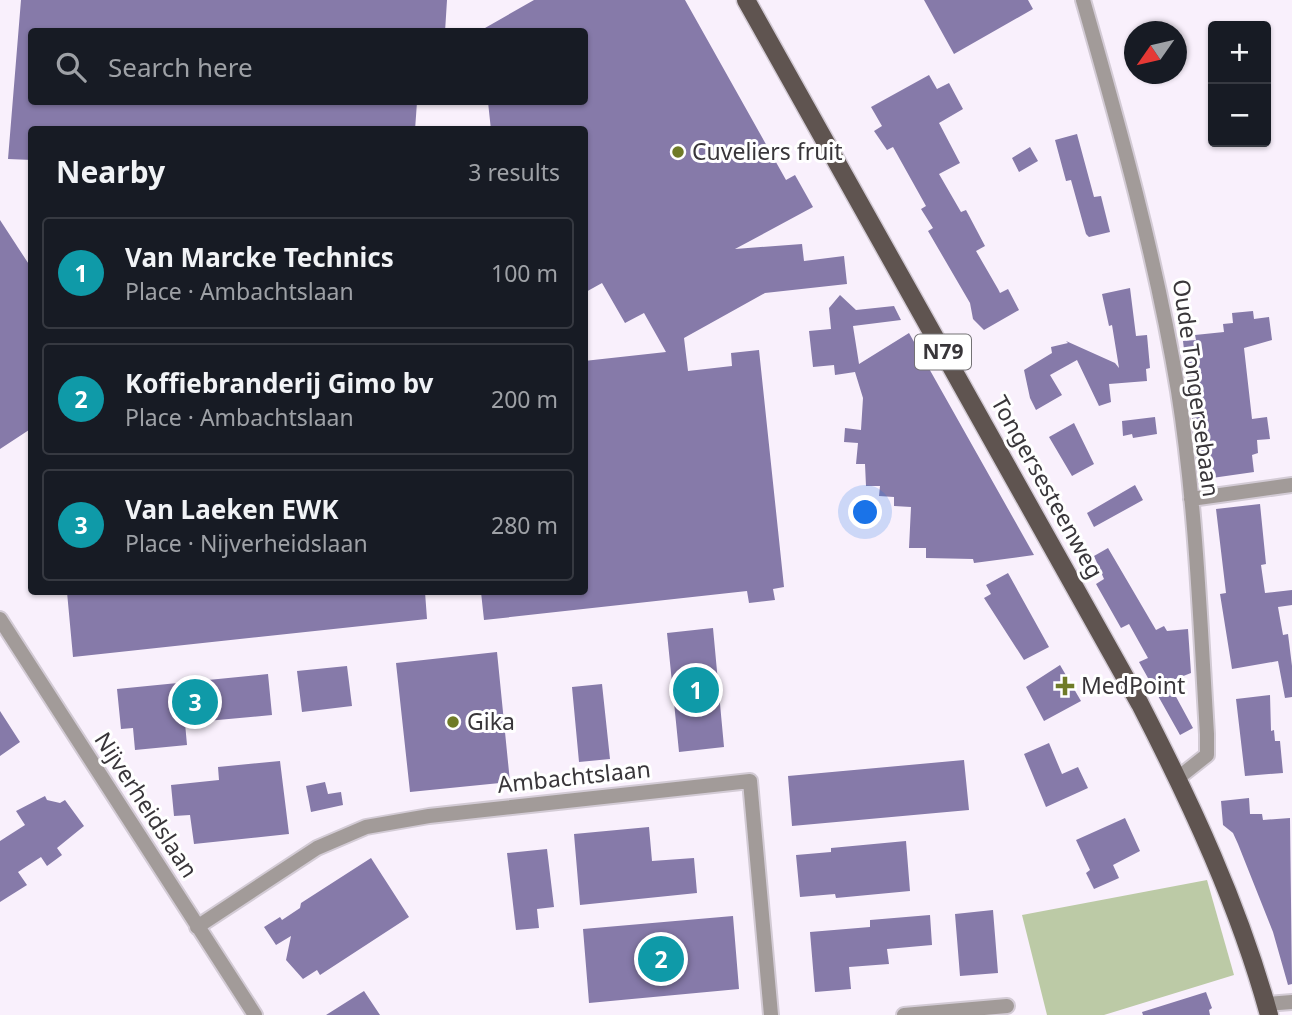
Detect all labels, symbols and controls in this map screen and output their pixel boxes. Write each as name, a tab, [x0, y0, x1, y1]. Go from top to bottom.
north arrow	[1124, 21, 1187, 84]
map controls	[1208, 21, 1271, 147]
button: +	[1208, 21, 1271, 84]
search box	[28, 28, 588, 105]
icon: search	[52, 48, 90, 86]
text: Search here	[108, 49, 253, 85]
button: −	[1208, 84, 1271, 147]
place label: Cuveliers fruit	[692, 135, 843, 167]
marker: Cuveliers fruit	[670, 144, 686, 160]
text: Nearby	[56, 151, 165, 192]
text: 3 results	[468, 156, 560, 188]
text: Van Marcke Technics	[125, 239, 394, 275]
text: 1	[74, 257, 88, 289]
text: 100 m	[491, 257, 558, 289]
text: Place · Ambachtslaan	[125, 275, 354, 307]
street label: Oude Tongersebaan	[1166, 277, 1228, 499]
road number: N79	[915, 334, 971, 370]
text: Koffiebranderij Gimo bv	[125, 365, 433, 401]
text: 2	[74, 383, 88, 415]
text: 200 m	[491, 383, 558, 415]
street label: Tongersesteenweg	[984, 389, 1111, 584]
text: Place · Ambachtslaan	[125, 401, 354, 433]
text: Van Laeken EWK	[125, 491, 339, 527]
your location	[848, 495, 882, 529]
text: 3	[74, 509, 88, 541]
text: 280 m	[491, 509, 558, 541]
text: Place · Nijverheidslaan	[125, 527, 368, 559]
pin: 1	[673, 664, 719, 716]
place label: MedPoint	[1081, 669, 1185, 701]
pin: 3	[172, 676, 218, 728]
marker: MedPoint	[1055, 676, 1075, 696]
place label: Gika	[467, 705, 515, 737]
marker: Gika	[445, 714, 461, 730]
street label: Nijverheidslaan	[88, 725, 206, 884]
street label: Ambachtslaan	[496, 752, 652, 800]
pin: 2	[638, 933, 684, 985]

